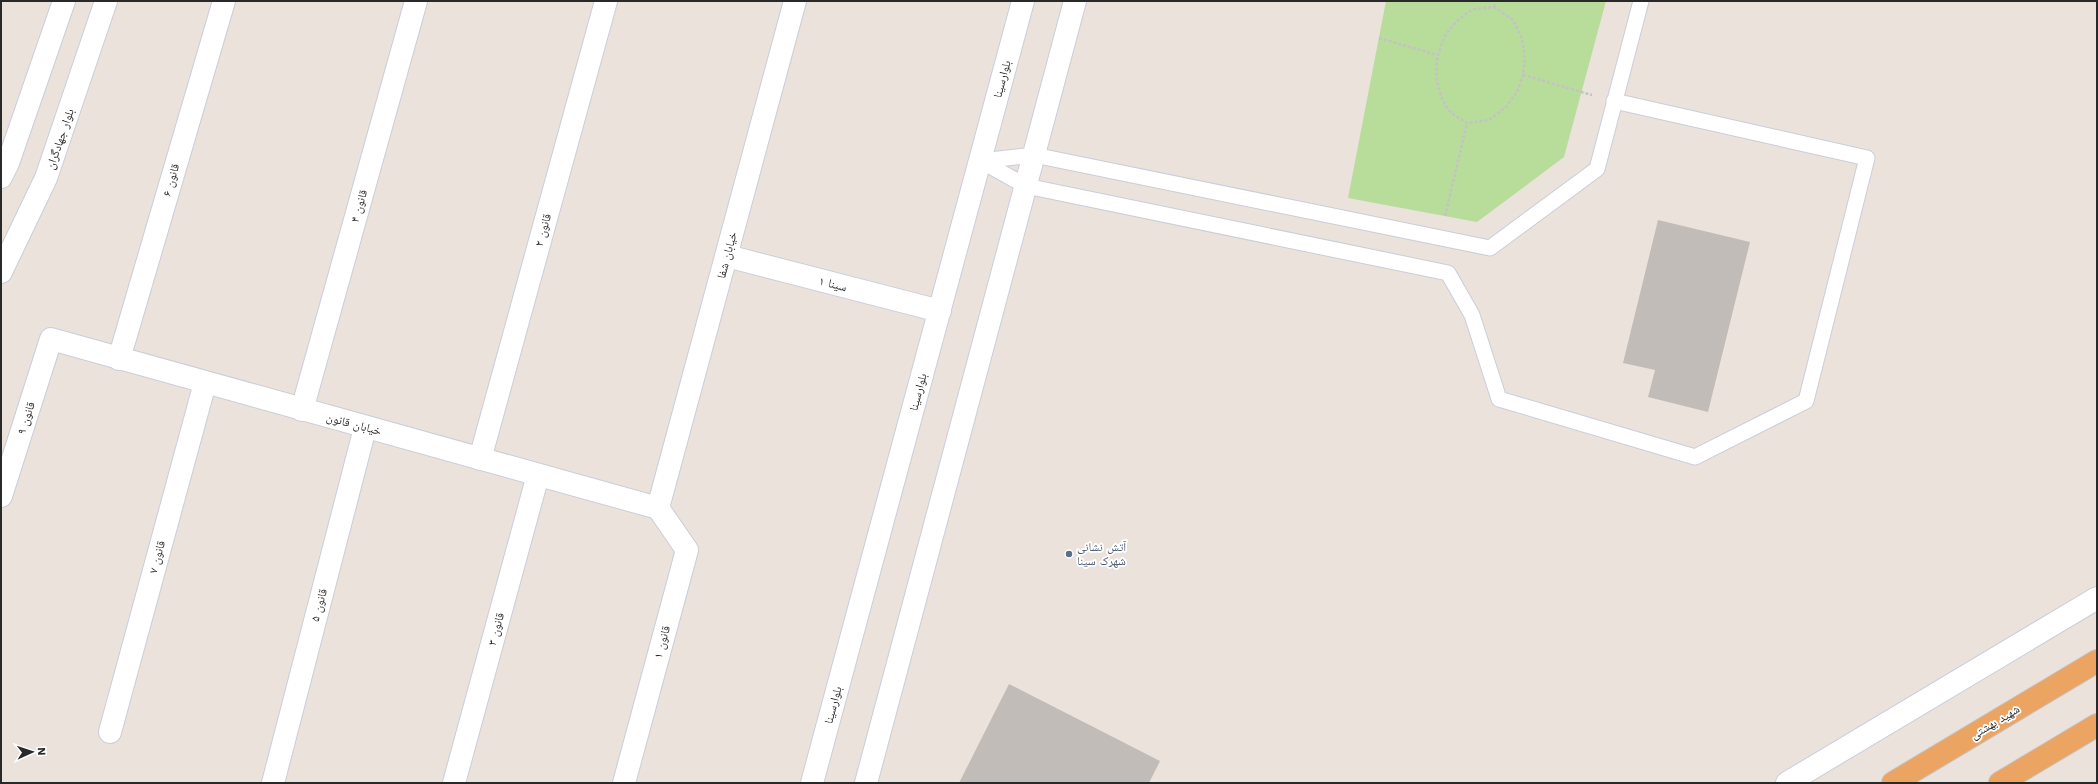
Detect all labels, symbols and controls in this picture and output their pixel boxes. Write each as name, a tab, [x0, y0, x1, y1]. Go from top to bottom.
street label: بلوارسینا	[990, 59, 1014, 99]
street label: بلوار جهادگران	[43, 107, 77, 171]
street label: قانون ۶	[160, 162, 182, 198]
street label: قانون ۴	[348, 188, 370, 224]
street label: قانون ۲	[532, 212, 554, 248]
street label: خیابان شفا	[714, 230, 740, 280]
street label: سینا ۱	[818, 274, 848, 294]
street label: بلوارسینا	[906, 372, 930, 412]
street label: قانون ۹	[14, 400, 38, 436]
street label: خیابان قانون	[325, 410, 383, 439]
street label: قانون ۷	[146, 539, 168, 575]
place label: آتش نشانی شهرک سینا	[1077, 540, 1127, 568]
marker: آتش نشانی شهرک سینا	[1064, 549, 1074, 559]
street label: قانون ۵	[308, 587, 330, 623]
street label: قانون ۳	[485, 611, 507, 647]
street label: قانون ۱	[651, 624, 673, 660]
street label: بلوارسینا	[821, 685, 845, 725]
street label: شهید بهشتی	[1968, 702, 2022, 742]
north arrow	[12, 732, 52, 772]
text: N	[35, 747, 48, 756]

